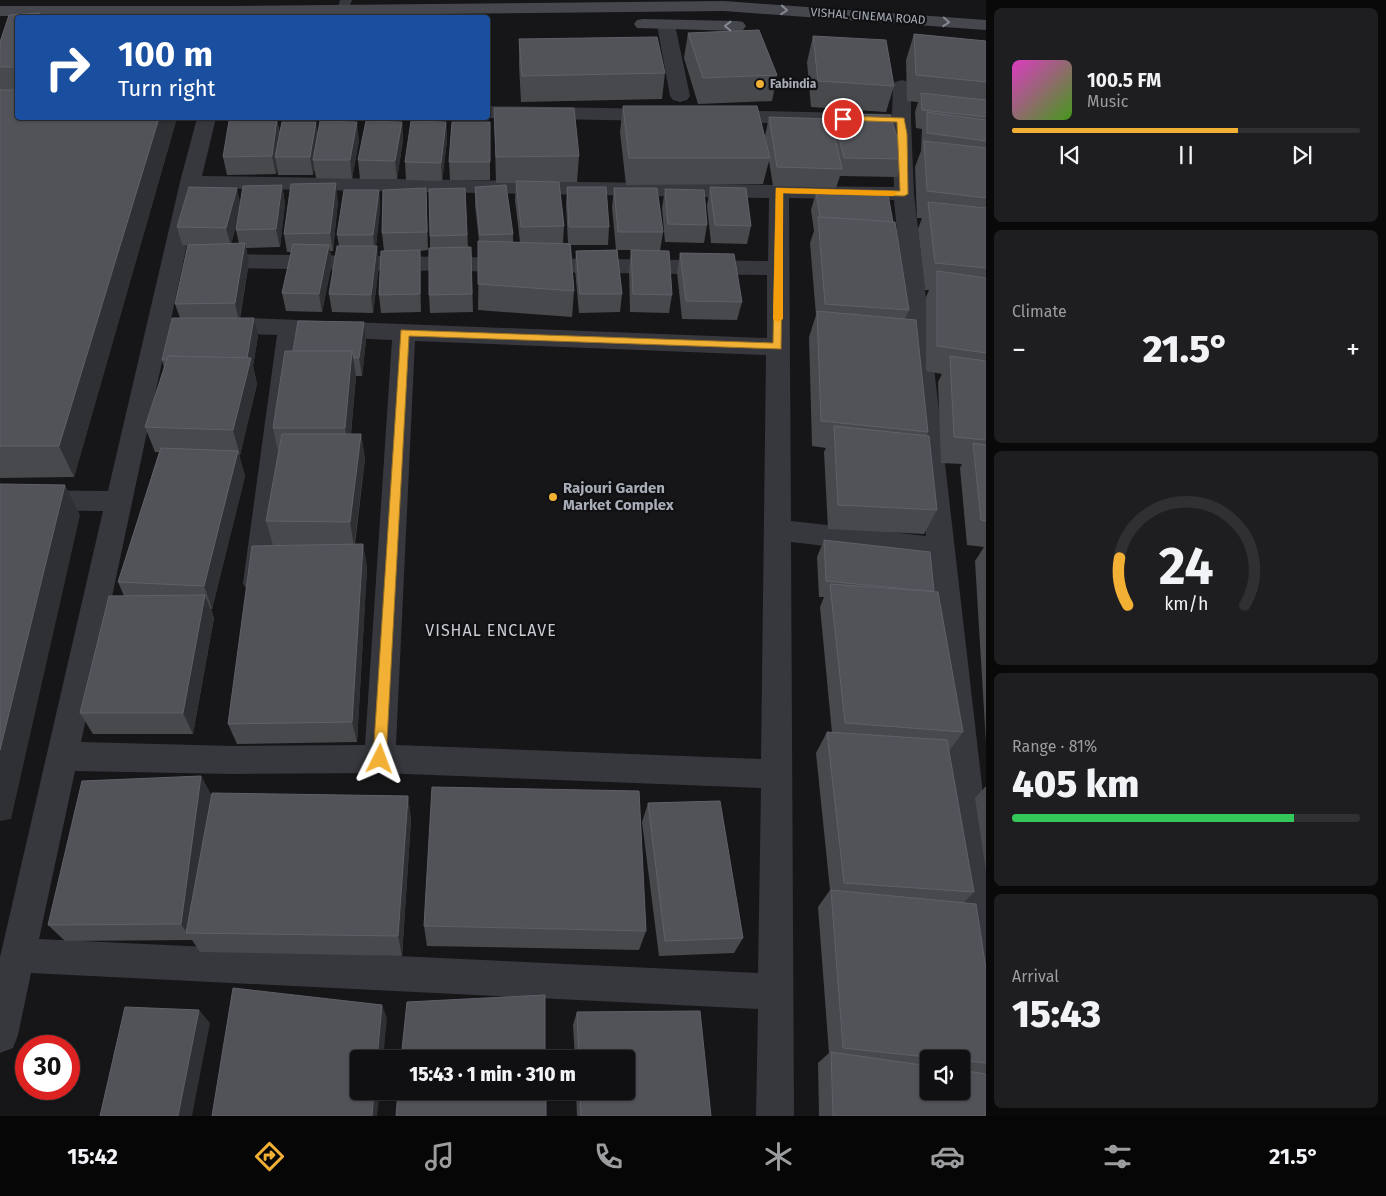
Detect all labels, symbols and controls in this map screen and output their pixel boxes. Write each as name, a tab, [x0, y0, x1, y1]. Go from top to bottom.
one-way arrow	[780, 5, 788, 16]
street label: VISHAL CINEMA ROAD	[810, 5, 926, 27]
one-way arrow	[942, 16, 950, 27]
one-way arrow	[723, 21, 731, 31]
text: 100 m	[118, 33, 213, 75]
icon: right	[35, 35, 100, 100]
text: 100.5 FM	[1087, 69, 1161, 92]
text: Turn right	[118, 75, 215, 102]
place label: Fabindia	[770, 77, 817, 91]
marker: Fabindia	[754, 78, 766, 90]
text: Music	[1087, 92, 1128, 111]
pin	[822, 98, 864, 140]
icon: arrive	[829, 105, 857, 133]
icon: previous	[1056, 141, 1084, 169]
icon: pause	[1172, 141, 1200, 169]
icon: next	[1288, 141, 1316, 169]
text: Climate	[1012, 302, 1067, 321]
text: 21.5°	[1143, 326, 1229, 372]
text: −	[1012, 333, 1026, 366]
text: +	[1346, 333, 1360, 366]
place label: Rajouri Garden Market Complex	[563, 479, 674, 514]
marker: Rajouri Garden Market Complex	[547, 491, 559, 503]
text: 24	[1159, 535, 1213, 598]
text: km/h	[1164, 593, 1208, 615]
district label: VISHAL ENCLAVE	[425, 621, 557, 640]
position arrow	[353, 732, 405, 784]
text: Range · 81%	[1012, 737, 1097, 756]
text: 405 km	[1012, 761, 1139, 807]
text: Arrival	[1012, 967, 1059, 986]
text: 15:43	[1012, 991, 1101, 1037]
speed limit sign: 30	[15, 1035, 80, 1100]
map controls	[920, 1050, 970, 1100]
button: sound	[920, 1050, 970, 1100]
text: 15:43 · 1 min · 310 m	[409, 1063, 576, 1086]
icon: directions	[252, 1139, 287, 1174]
icon: music	[422, 1139, 457, 1174]
icon: phone	[591, 1139, 626, 1174]
icon: climate	[761, 1139, 796, 1174]
icon: car	[930, 1139, 965, 1174]
icon: filters	[1100, 1139, 1135, 1174]
text: 15:42	[67, 1143, 118, 1170]
text: 21.5°	[1269, 1143, 1319, 1170]

